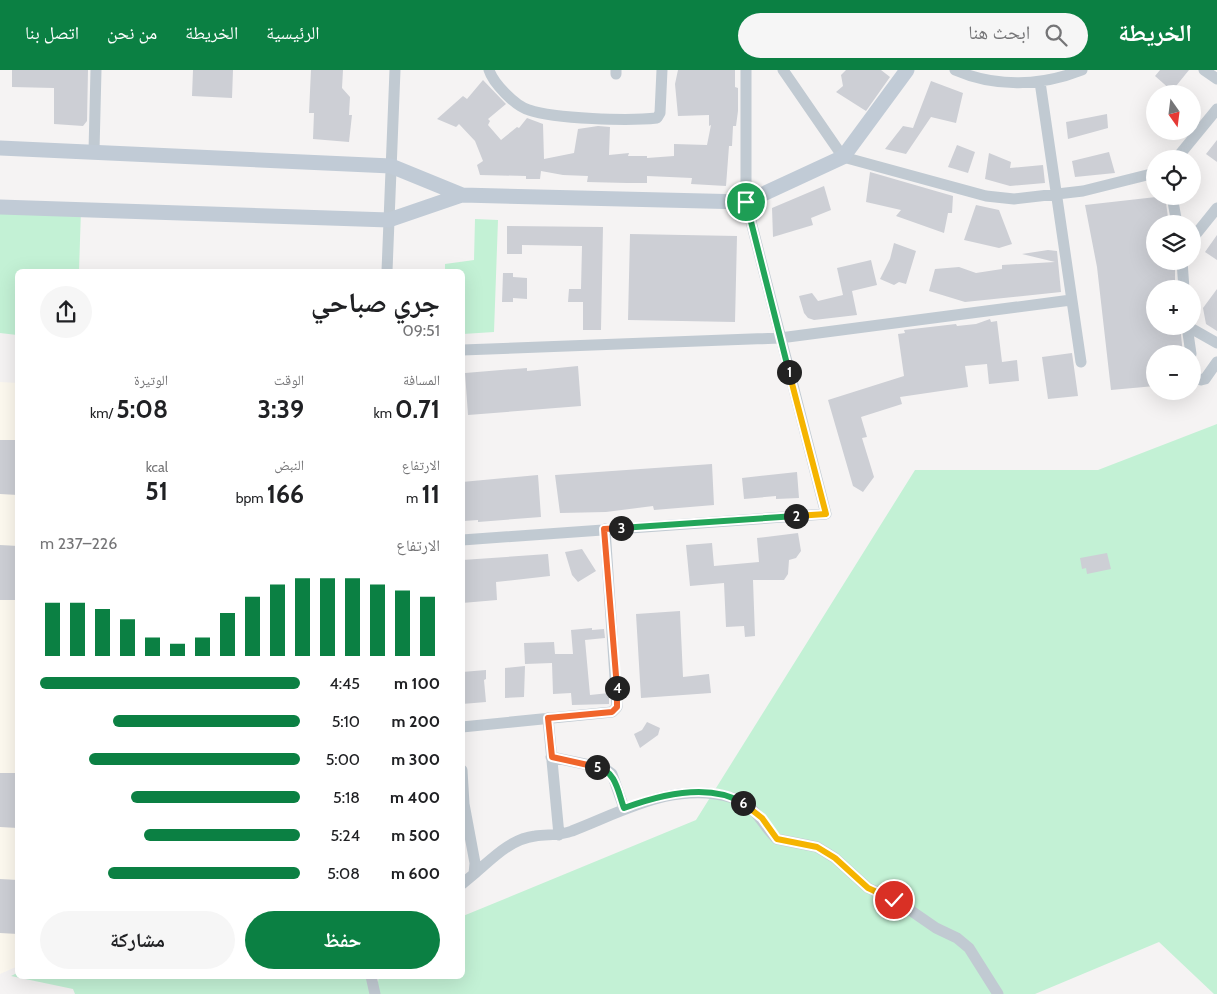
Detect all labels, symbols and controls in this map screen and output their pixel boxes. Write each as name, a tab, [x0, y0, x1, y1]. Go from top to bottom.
search box	[738, 13, 1088, 58]
text: الخريطة	[1118, 18, 1192, 47]
text: ابحث هنا	[968, 21, 1030, 44]
icon: search	[1042, 21, 1070, 49]
text: اتصل بنا	[25, 22, 79, 44]
text: من نحن	[107, 22, 157, 44]
text: الخريطة	[185, 22, 238, 44]
text: الرئيسية	[266, 22, 320, 44]
north arrow	[1146, 85, 1201, 140]
map controls	[1146, 85, 1201, 400]
button: locate	[1146, 150, 1201, 205]
pin	[725, 181, 767, 223]
icon: arrive	[732, 188, 760, 216]
button: layers	[1146, 215, 1201, 270]
button: +	[1146, 280, 1201, 335]
text: جري صباحي	[311, 285, 440, 319]
button: share	[40, 286, 92, 338]
text: 09:51	[403, 321, 440, 340]
button: −	[1146, 345, 1201, 400]
pin: 1	[776, 360, 802, 384]
text: 1	[787, 363, 792, 381]
text: الوتيرة	[134, 371, 168, 389]
text: الوقت	[274, 371, 304, 389]
text: المسافة	[403, 371, 440, 389]
text: 5:08	[116, 394, 168, 424]
text: 3:39	[257, 394, 304, 424]
text: 0.71	[395, 394, 440, 424]
text: /km	[90, 404, 116, 422]
text: km	[373, 404, 395, 422]
text: النبض	[274, 456, 304, 474]
text: الارتفاع	[402, 456, 440, 474]
text: kcal	[146, 458, 168, 476]
text: 51	[145, 476, 168, 506]
text: 166	[267, 479, 304, 509]
text: 11	[422, 479, 440, 509]
text: bpm	[236, 489, 267, 507]
text: m	[406, 489, 422, 507]
pin: 2	[784, 504, 808, 528]
text: 2	[793, 507, 800, 525]
pin: 3	[608, 516, 634, 540]
text: 3	[618, 519, 625, 537]
text: 226–237 m	[40, 534, 117, 553]
text: الارتفاع	[396, 536, 440, 555]
text: 4:45	[330, 674, 360, 693]
text: 100 m	[394, 674, 440, 693]
pin: 4	[604, 676, 630, 700]
text: 4	[613, 679, 622, 697]
text: 5:10	[332, 712, 360, 731]
text: 200 m	[391, 712, 440, 731]
text: 5:00	[326, 750, 360, 769]
text: 300 m	[391, 750, 440, 769]
pin: 5	[584, 754, 610, 780]
text: 5	[594, 758, 601, 776]
text: 5:18	[333, 788, 360, 807]
text: 400 m	[390, 788, 440, 807]
pin: 6	[730, 790, 756, 816]
text: 6	[740, 794, 747, 812]
text: 5:24	[330, 826, 360, 845]
text: 500 m	[391, 826, 440, 845]
text: 5:08	[327, 864, 360, 883]
text: 600 m	[391, 864, 440, 883]
pin	[873, 879, 915, 921]
icon: check	[880, 886, 908, 914]
button: مشاركة	[40, 911, 235, 969]
button: حفظ	[245, 911, 440, 969]

